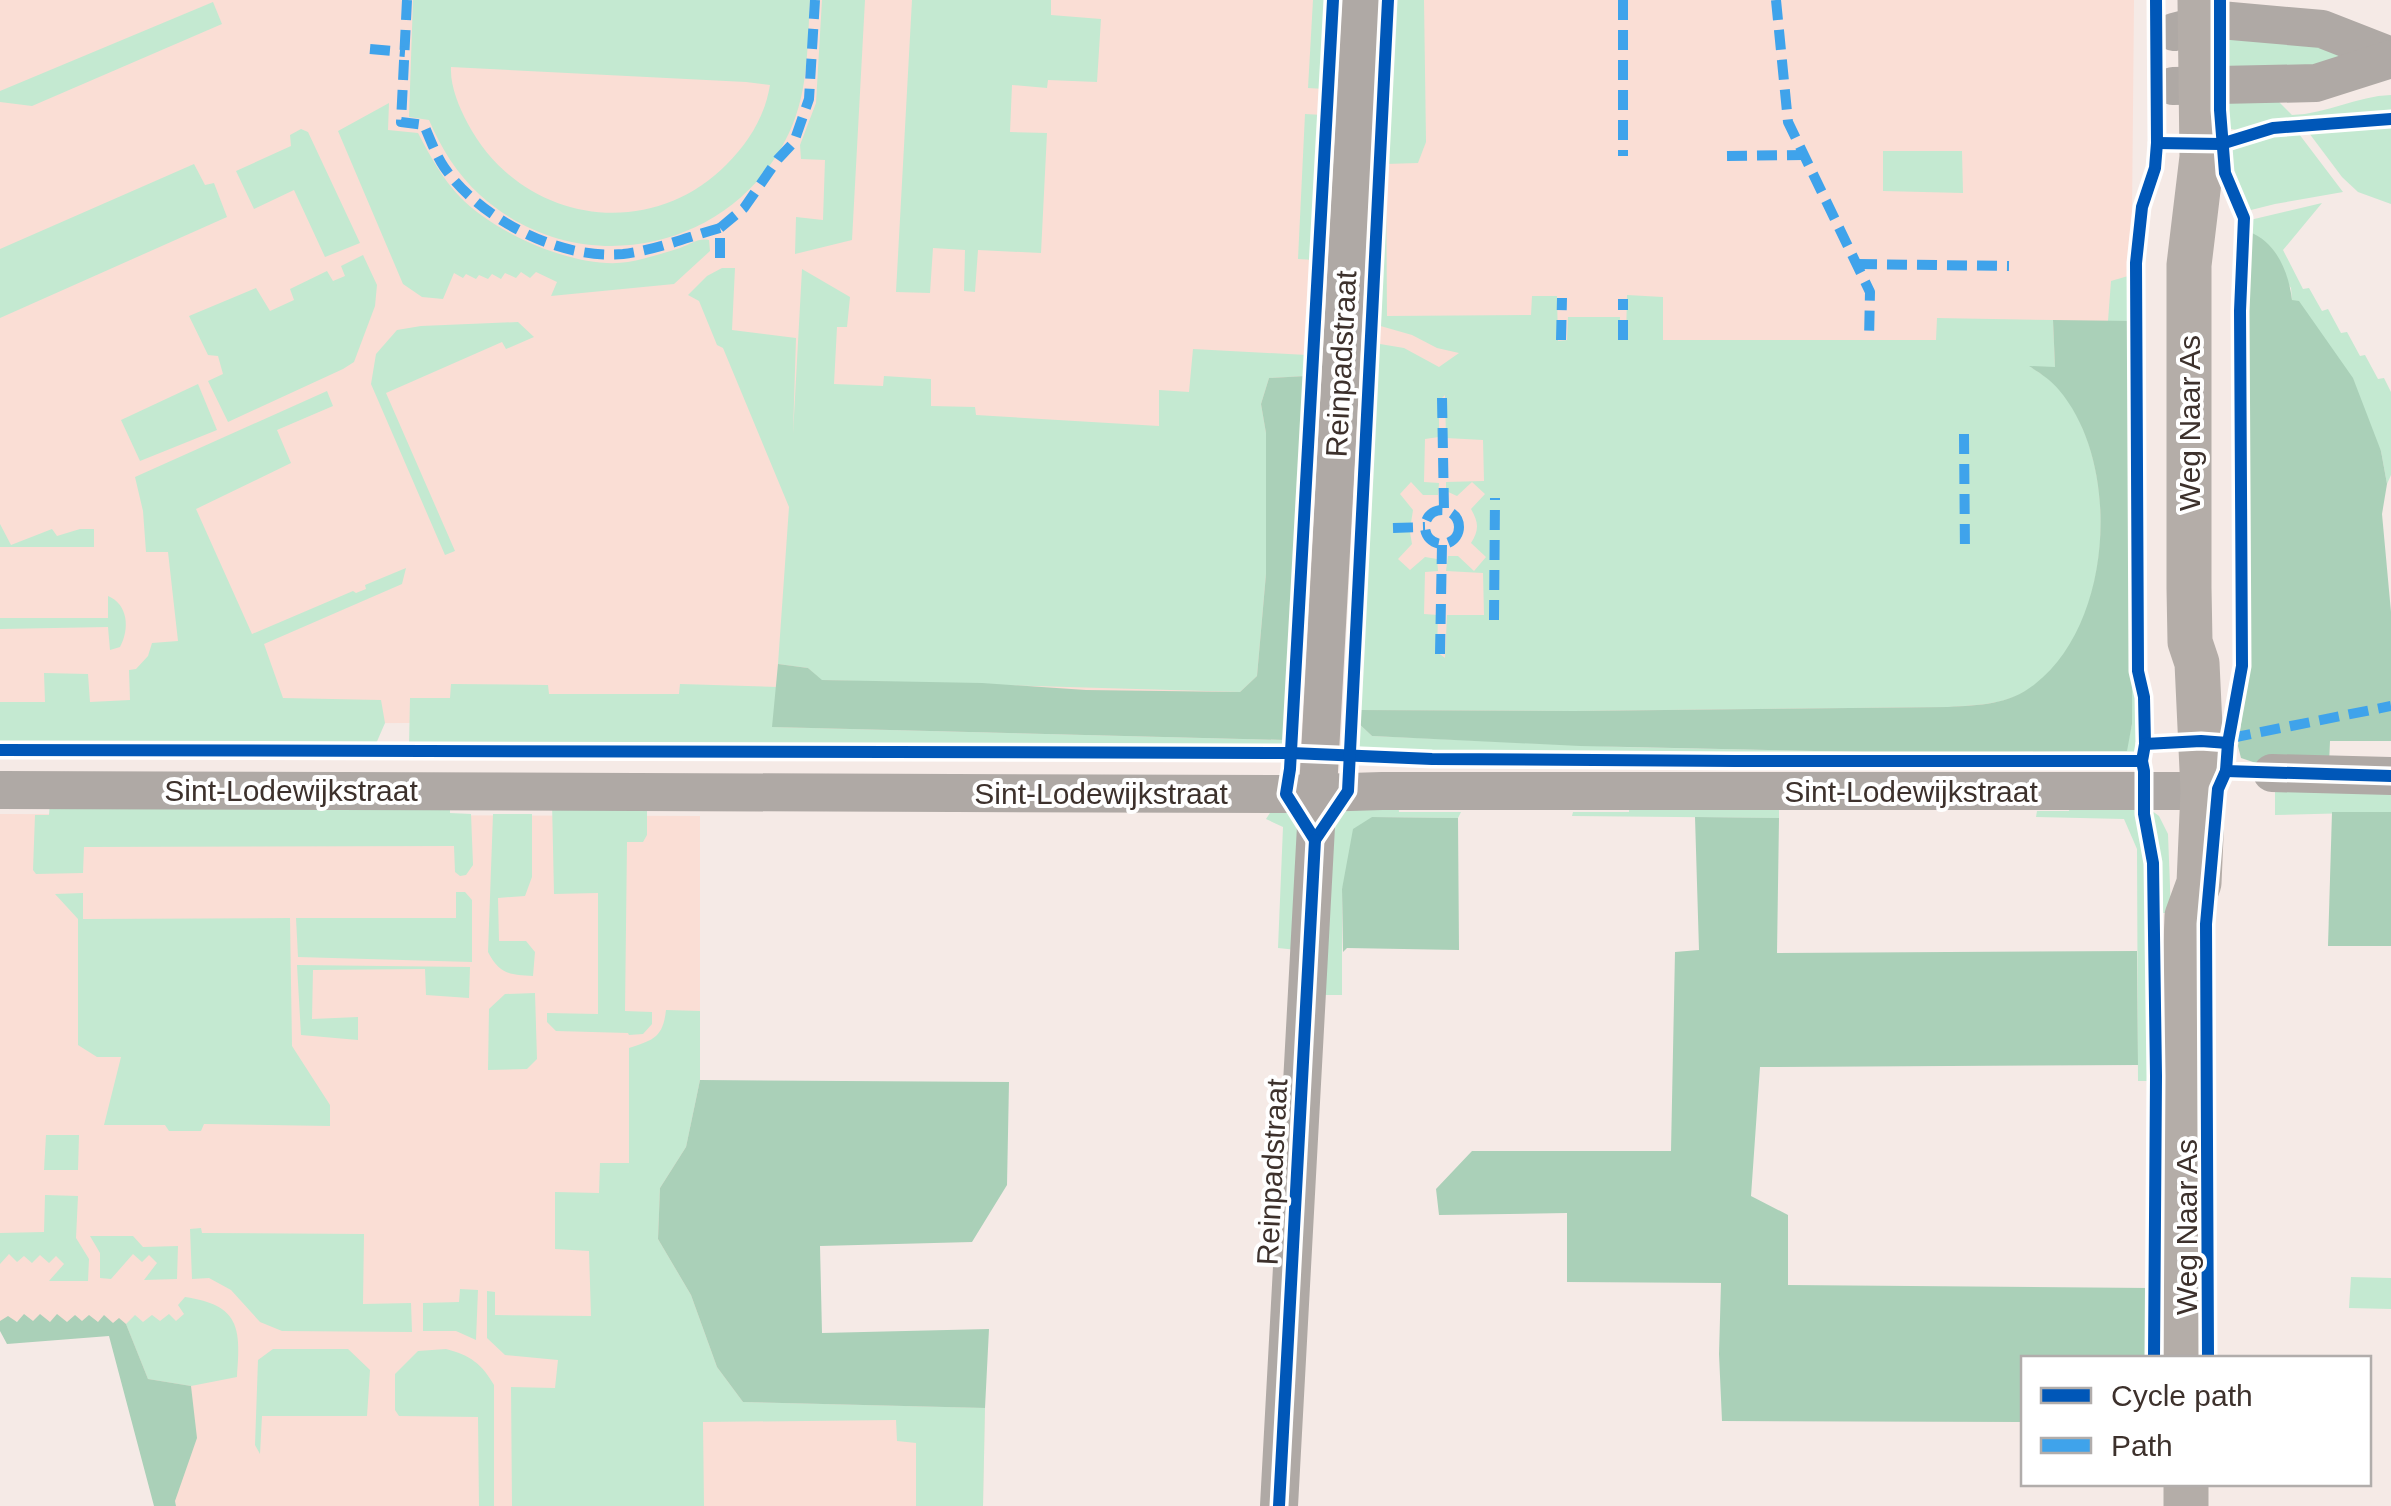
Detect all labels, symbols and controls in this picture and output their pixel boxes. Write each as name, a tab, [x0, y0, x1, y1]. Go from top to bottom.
street label: Reinpadstraat	[1320, 269, 1362, 458]
street label: Weg Naar As	[2173, 335, 2206, 511]
street label: Sint-Lodewijkstraat	[164, 774, 418, 807]
street label: Sint-Lodewijkstraat	[1784, 775, 2038, 808]
street label: Sint-Lodewijkstraat	[974, 777, 1228, 810]
street label: Reinpadstraat	[1251, 1077, 1293, 1266]
street label: Weg Naar As	[2170, 1139, 2203, 1315]
legend	[2021, 1356, 2371, 1486]
text: Cycle path	[2111, 1379, 2253, 1412]
text: Path	[2111, 1429, 2173, 1462]

